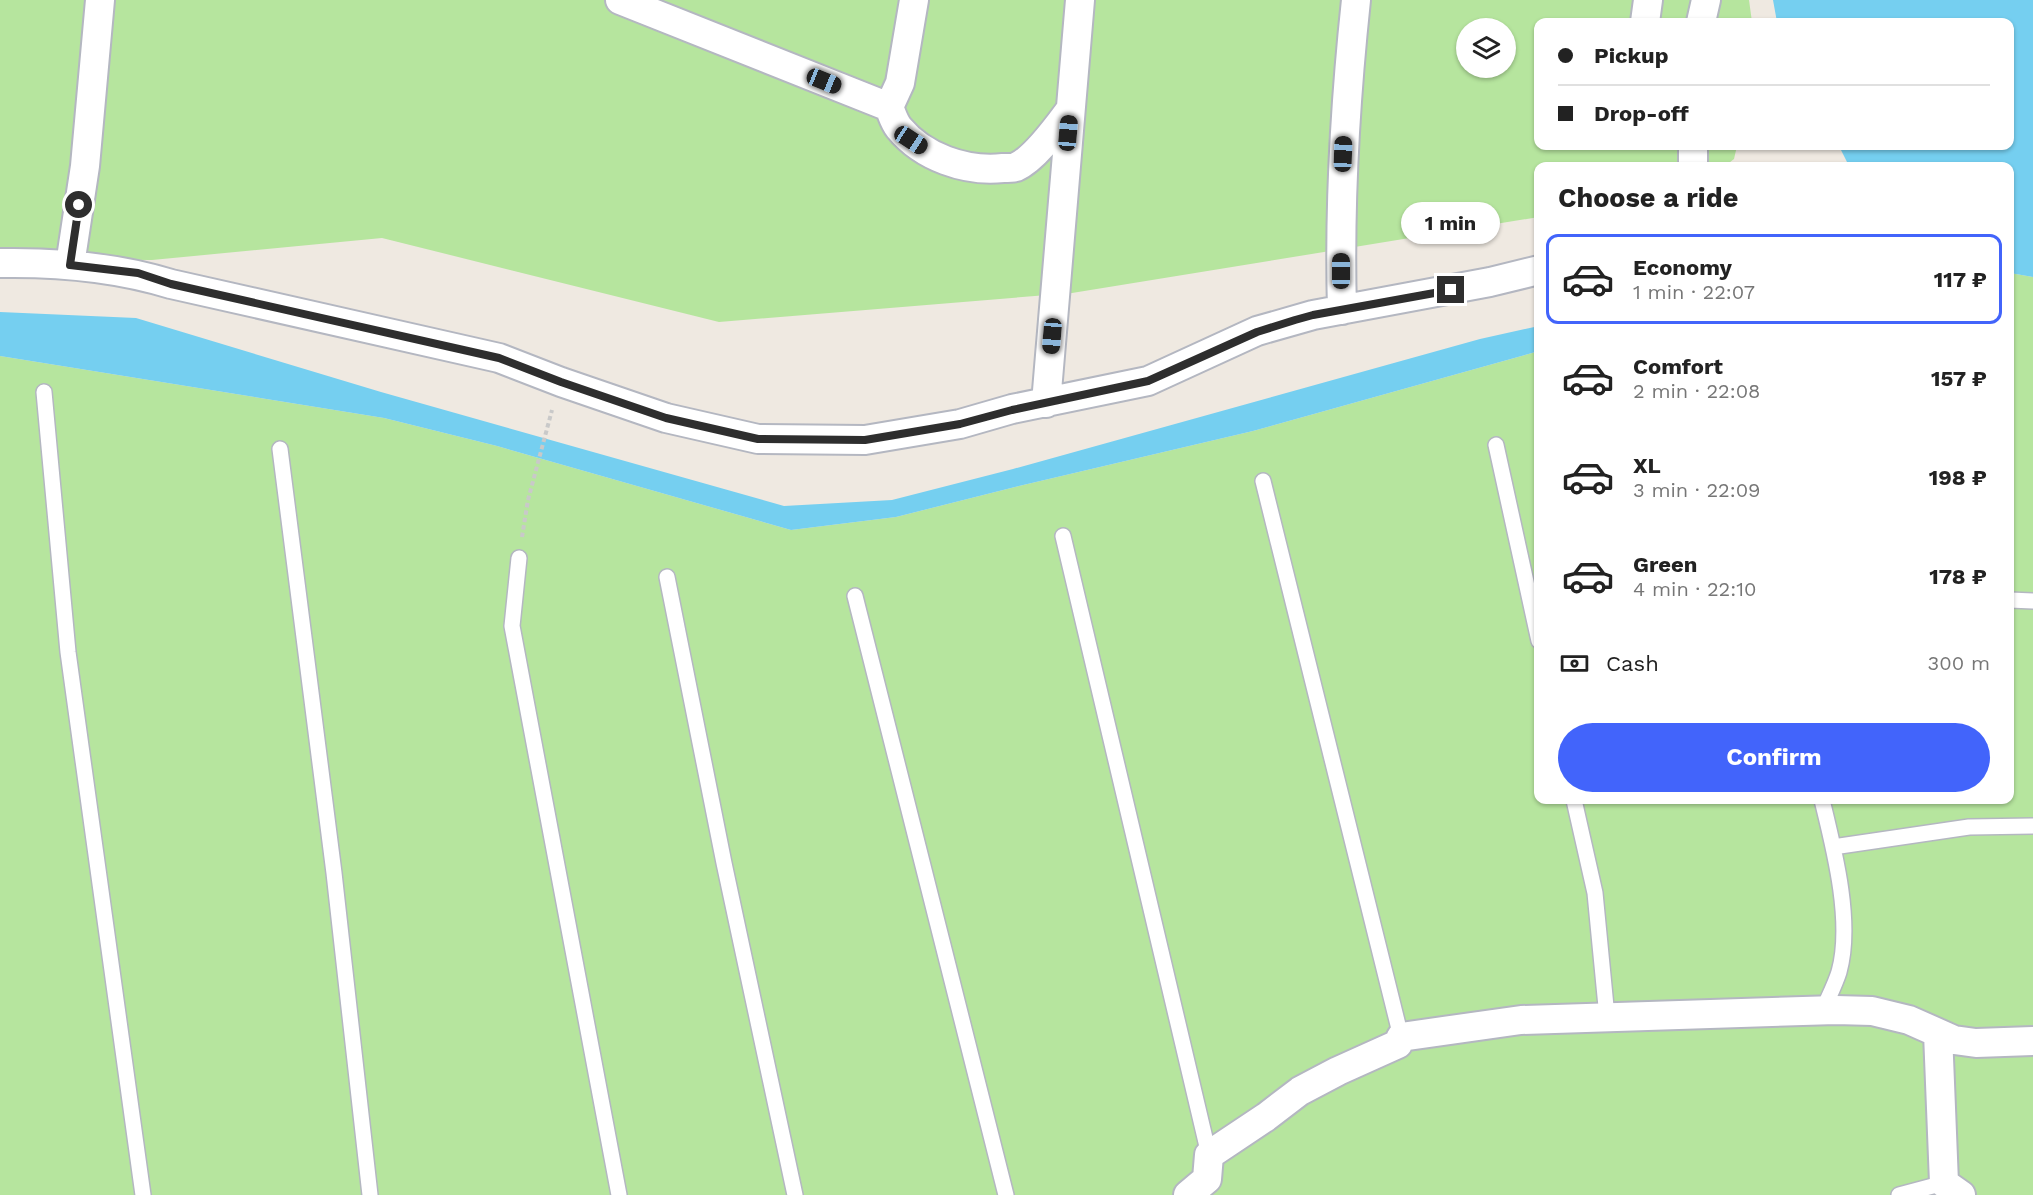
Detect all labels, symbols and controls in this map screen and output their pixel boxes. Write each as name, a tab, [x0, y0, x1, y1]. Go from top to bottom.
map controls	[1456, 18, 1516, 78]
button: layers	[1456, 18, 1516, 78]
text: Pickup	[1594, 43, 1669, 68]
car	[804, 66, 844, 96]
text: Drop-off	[1594, 101, 1689, 126]
car	[1057, 114, 1079, 152]
car	[891, 123, 931, 157]
car	[1333, 136, 1353, 172]
text: Choose a ride	[1558, 182, 1738, 214]
route start	[65, 191, 92, 218]
callout: 1 min	[1402, 203, 1500, 245]
text: 1 min	[1425, 211, 1476, 235]
icon: car	[1561, 252, 1615, 306]
car	[1332, 253, 1350, 289]
text: Economy	[1633, 255, 1732, 280]
text: 117 ₽	[1934, 267, 1987, 292]
route end	[1437, 276, 1464, 303]
text: 1 min · 22:07	[1633, 280, 1755, 304]
car	[1041, 317, 1063, 355]
icon: car	[1561, 351, 1615, 405]
text: Comfort	[1633, 354, 1723, 379]
text: 157 ₽	[1931, 366, 1987, 391]
text: 2 min · 22:08	[1633, 379, 1760, 403]
icon: car	[1561, 450, 1615, 504]
text: XL	[1633, 453, 1661, 478]
text: 198 ₽	[1929, 465, 1987, 490]
text: 3 min · 22:09	[1633, 478, 1760, 502]
icon: car	[1561, 549, 1615, 603]
text: Green	[1633, 552, 1697, 577]
text: 178 ₽	[1929, 564, 1987, 589]
text: 4 min · 22:10	[1633, 577, 1756, 601]
icon: cash	[1558, 647, 1591, 680]
text: Cash	[1606, 651, 1659, 676]
text: 300 m	[1928, 651, 1990, 675]
button: Confirm	[1558, 723, 1990, 792]

